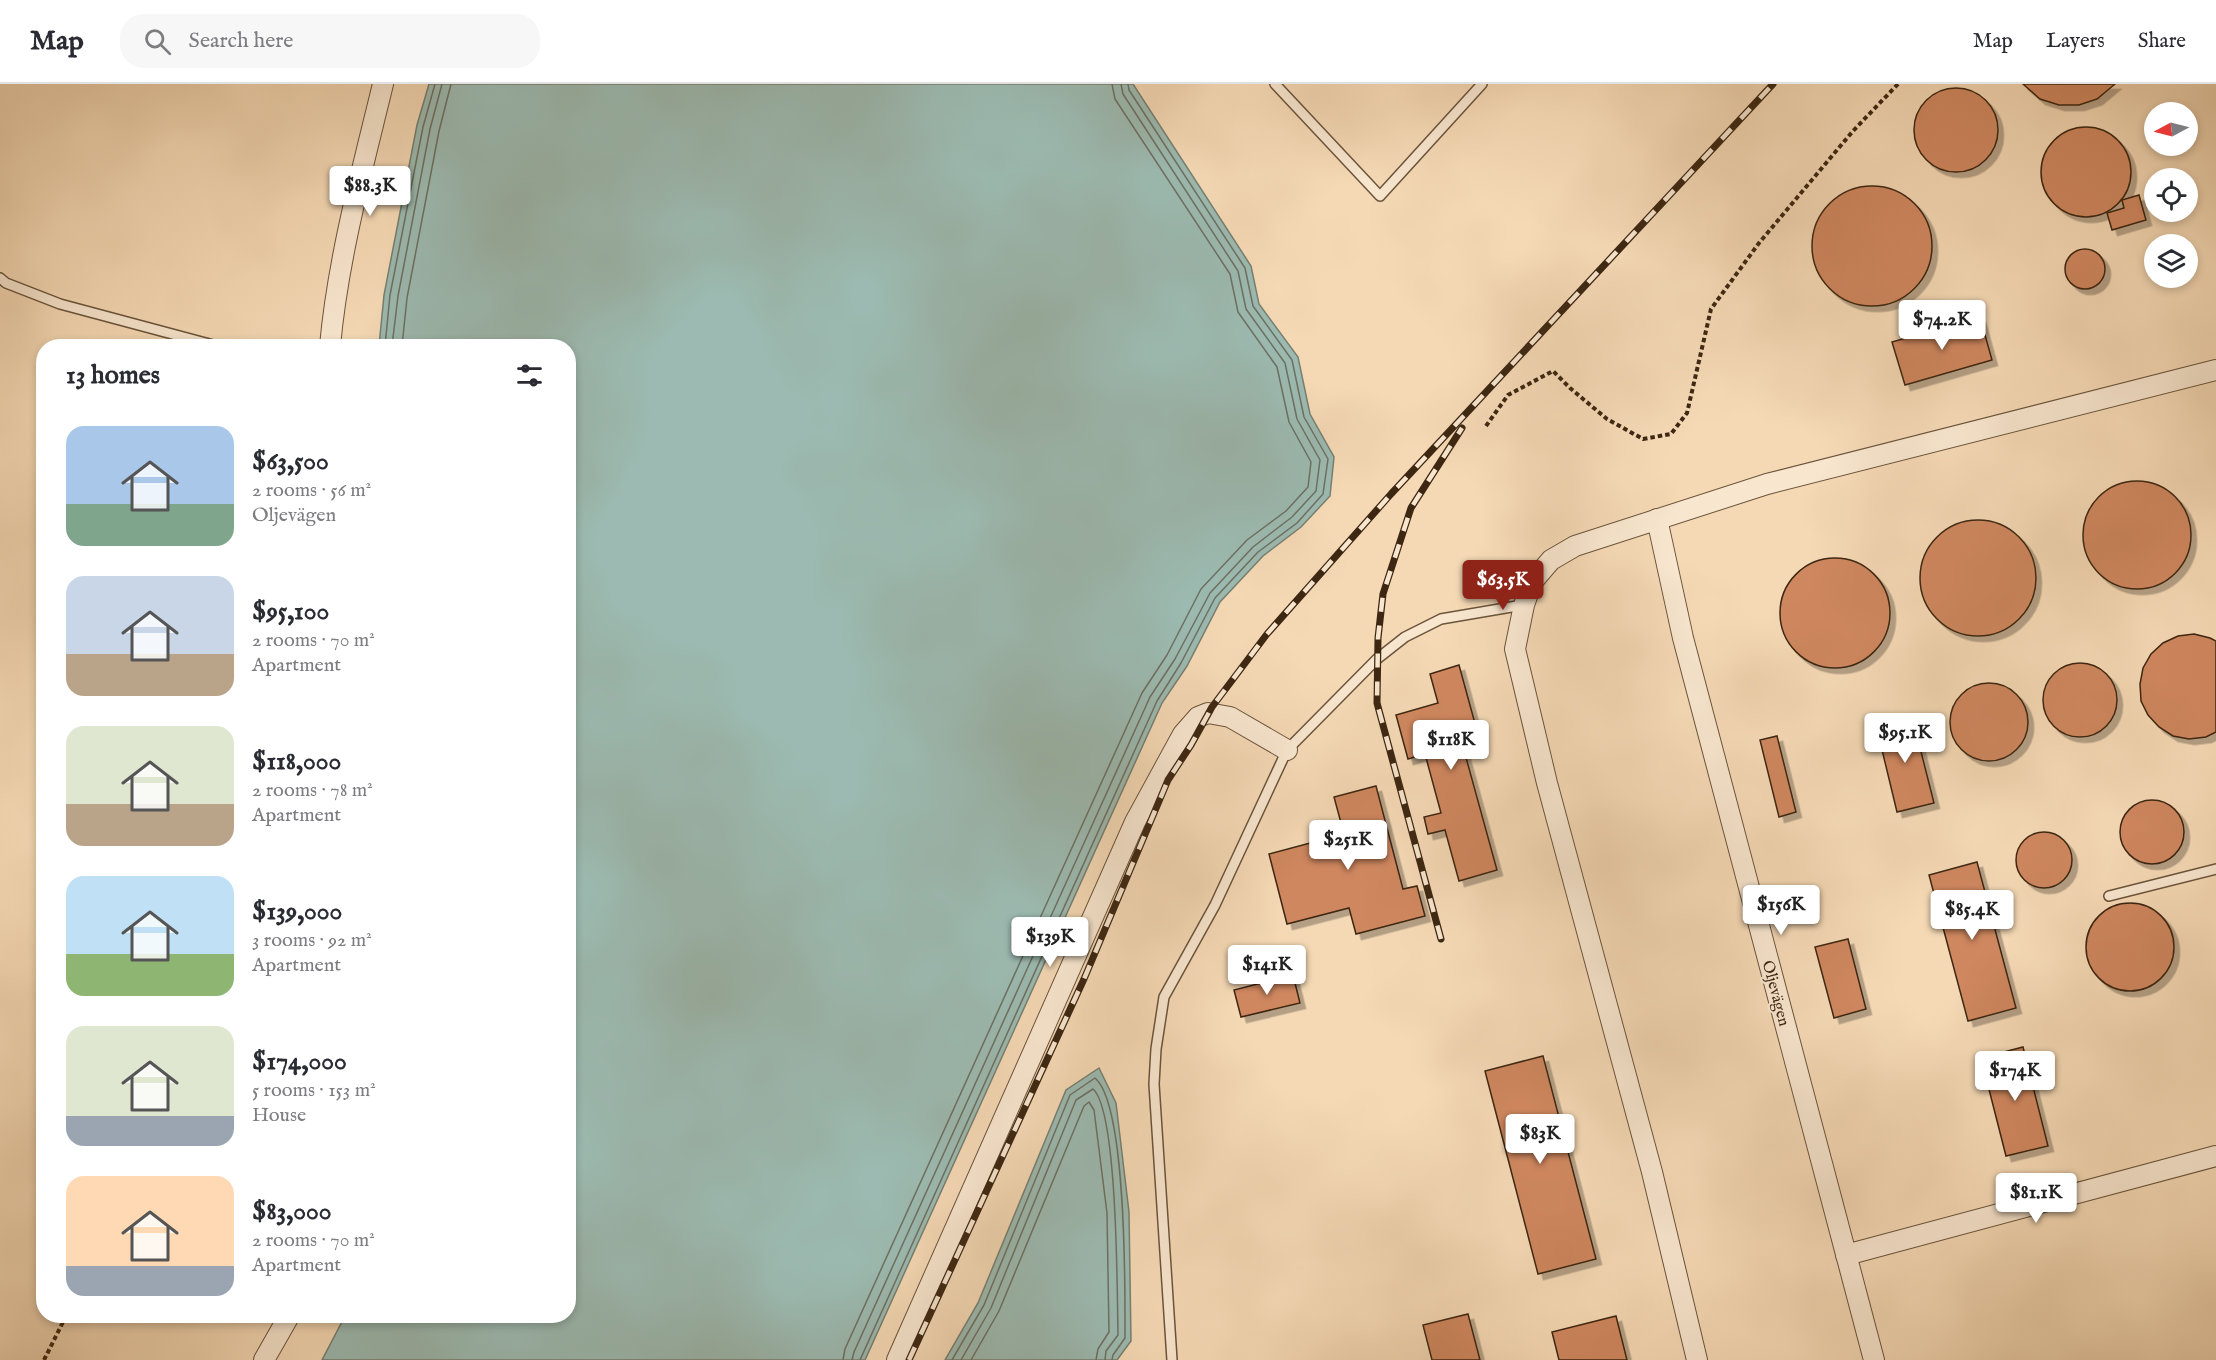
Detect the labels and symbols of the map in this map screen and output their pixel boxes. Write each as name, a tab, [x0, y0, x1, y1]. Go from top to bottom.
north arrow	[2144, 102, 2198, 156]
pin: $88.3K	[321, 166, 419, 217]
pin: $74.2K	[1893, 300, 1991, 351]
pin: $63.5K	[1454, 560, 1552, 611]
pin: $95.1K	[1856, 713, 1954, 764]
pin: $118K	[1409, 720, 1493, 771]
pin: $251K	[1306, 820, 1390, 871]
pin: $156K	[1739, 885, 1823, 936]
pin: $85.4K	[1923, 890, 2021, 941]
pin: $139K	[1008, 917, 1092, 968]
pin: $141K	[1225, 945, 1309, 996]
street label: Oljevägen	[1757, 958, 1794, 1029]
pin: $174K	[1973, 1051, 2057, 1102]
pin: $83K	[1504, 1114, 1576, 1165]
pin: $81.1K	[1987, 1173, 2085, 1224]

